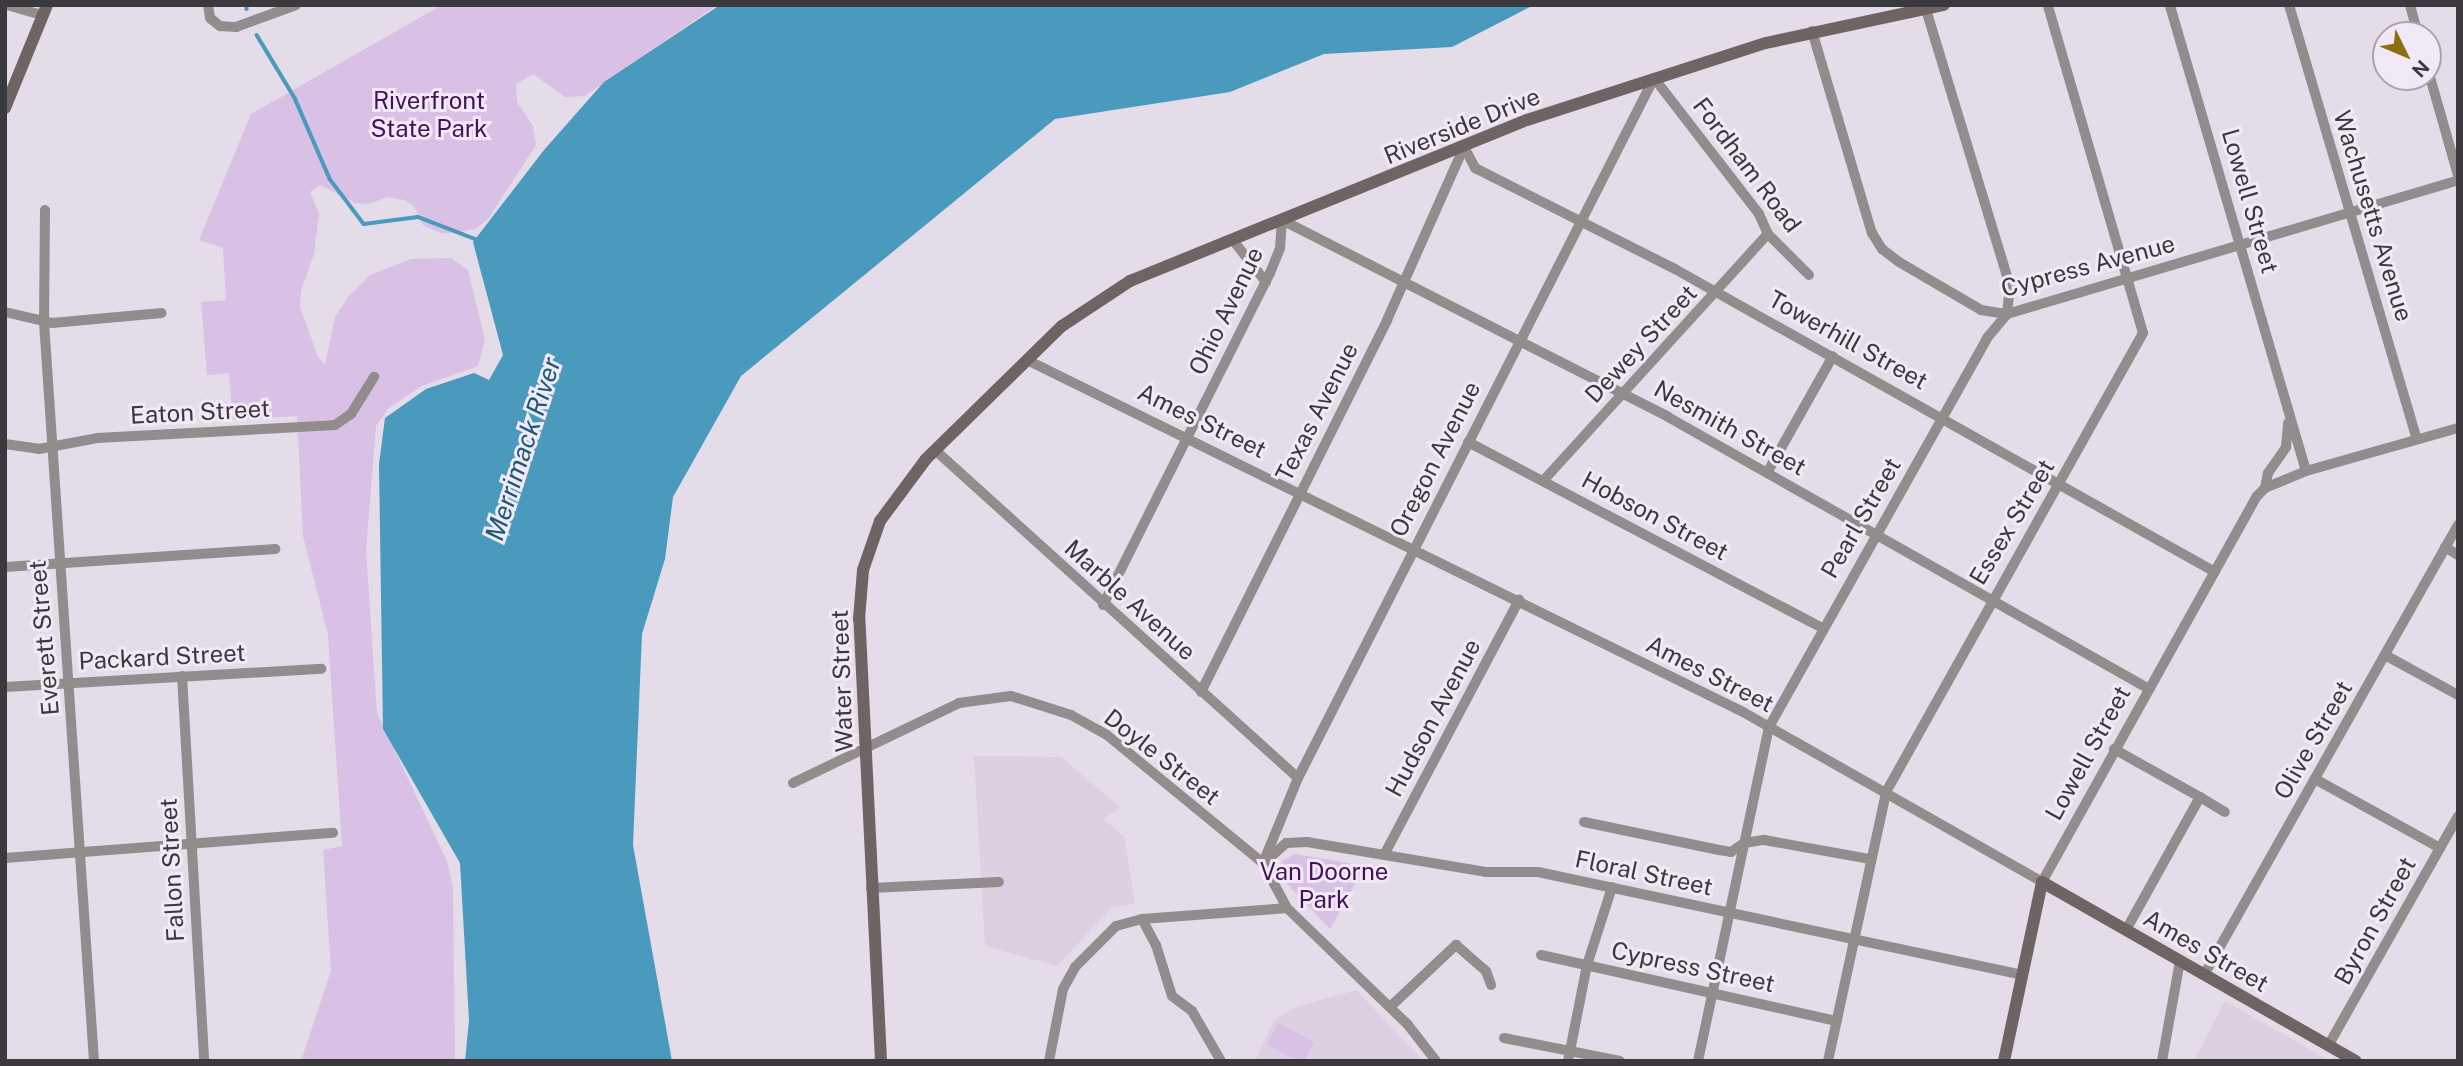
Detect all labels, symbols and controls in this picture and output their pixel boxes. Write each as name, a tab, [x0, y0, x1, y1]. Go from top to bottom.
north arrow	[2372, 21, 2442, 91]
text: N	[2408, 56, 2434, 82]
street label: Riverside Drive	[1380, 82, 1544, 170]
park label: Riverfront State Park	[370, 87, 488, 143]
street label: Fordham Road	[1687, 92, 1807, 238]
street label: Wachusetts Avenue	[2327, 107, 2419, 325]
street label: Lowell Street	[2216, 125, 2284, 277]
street label: Cypress Avenue	[1998, 229, 2178, 303]
street label: Ohio Avenue	[1183, 242, 1269, 380]
street label: Dewey Street	[1579, 279, 1703, 409]
street label: Towerhill Street	[1763, 284, 1933, 396]
street label: Texas Avenue	[1270, 338, 1364, 486]
water label: Merrimack River	[479, 353, 567, 545]
street label: Nesmith Street	[1649, 374, 1811, 482]
street label: Oregon Avenue	[1383, 377, 1487, 541]
street label: Ames Street	[1133, 378, 1271, 464]
street label: Eaton Street	[129, 394, 271, 430]
street label: Pearl Street	[1815, 453, 1907, 583]
street label: Essex Street	[1963, 454, 2061, 590]
street label: Hobson Street	[1577, 465, 1733, 567]
street label: Marble Avenue	[1058, 534, 1202, 666]
street label: Everett Street	[23, 559, 65, 717]
street label: Water Street	[825, 609, 859, 753]
street label: Ames Street	[1641, 630, 1779, 718]
street label: Hudson Avenue	[1379, 634, 1487, 802]
street label: Packard Street	[78, 638, 246, 676]
street label: Olive Street	[2268, 676, 2358, 804]
street label: Lowell Street	[2039, 681, 2137, 825]
street label: Doyle Street	[1098, 703, 1226, 811]
street label: Fallon Street	[154, 797, 190, 943]
street label: Floral Street	[1573, 844, 1715, 902]
street label: Byron Street	[2328, 852, 2422, 990]
park label: Van Doorne Park	[1260, 858, 1388, 914]
street label: Ames Street	[2138, 904, 2274, 998]
street label: Cypress Street	[1609, 936, 1777, 998]

